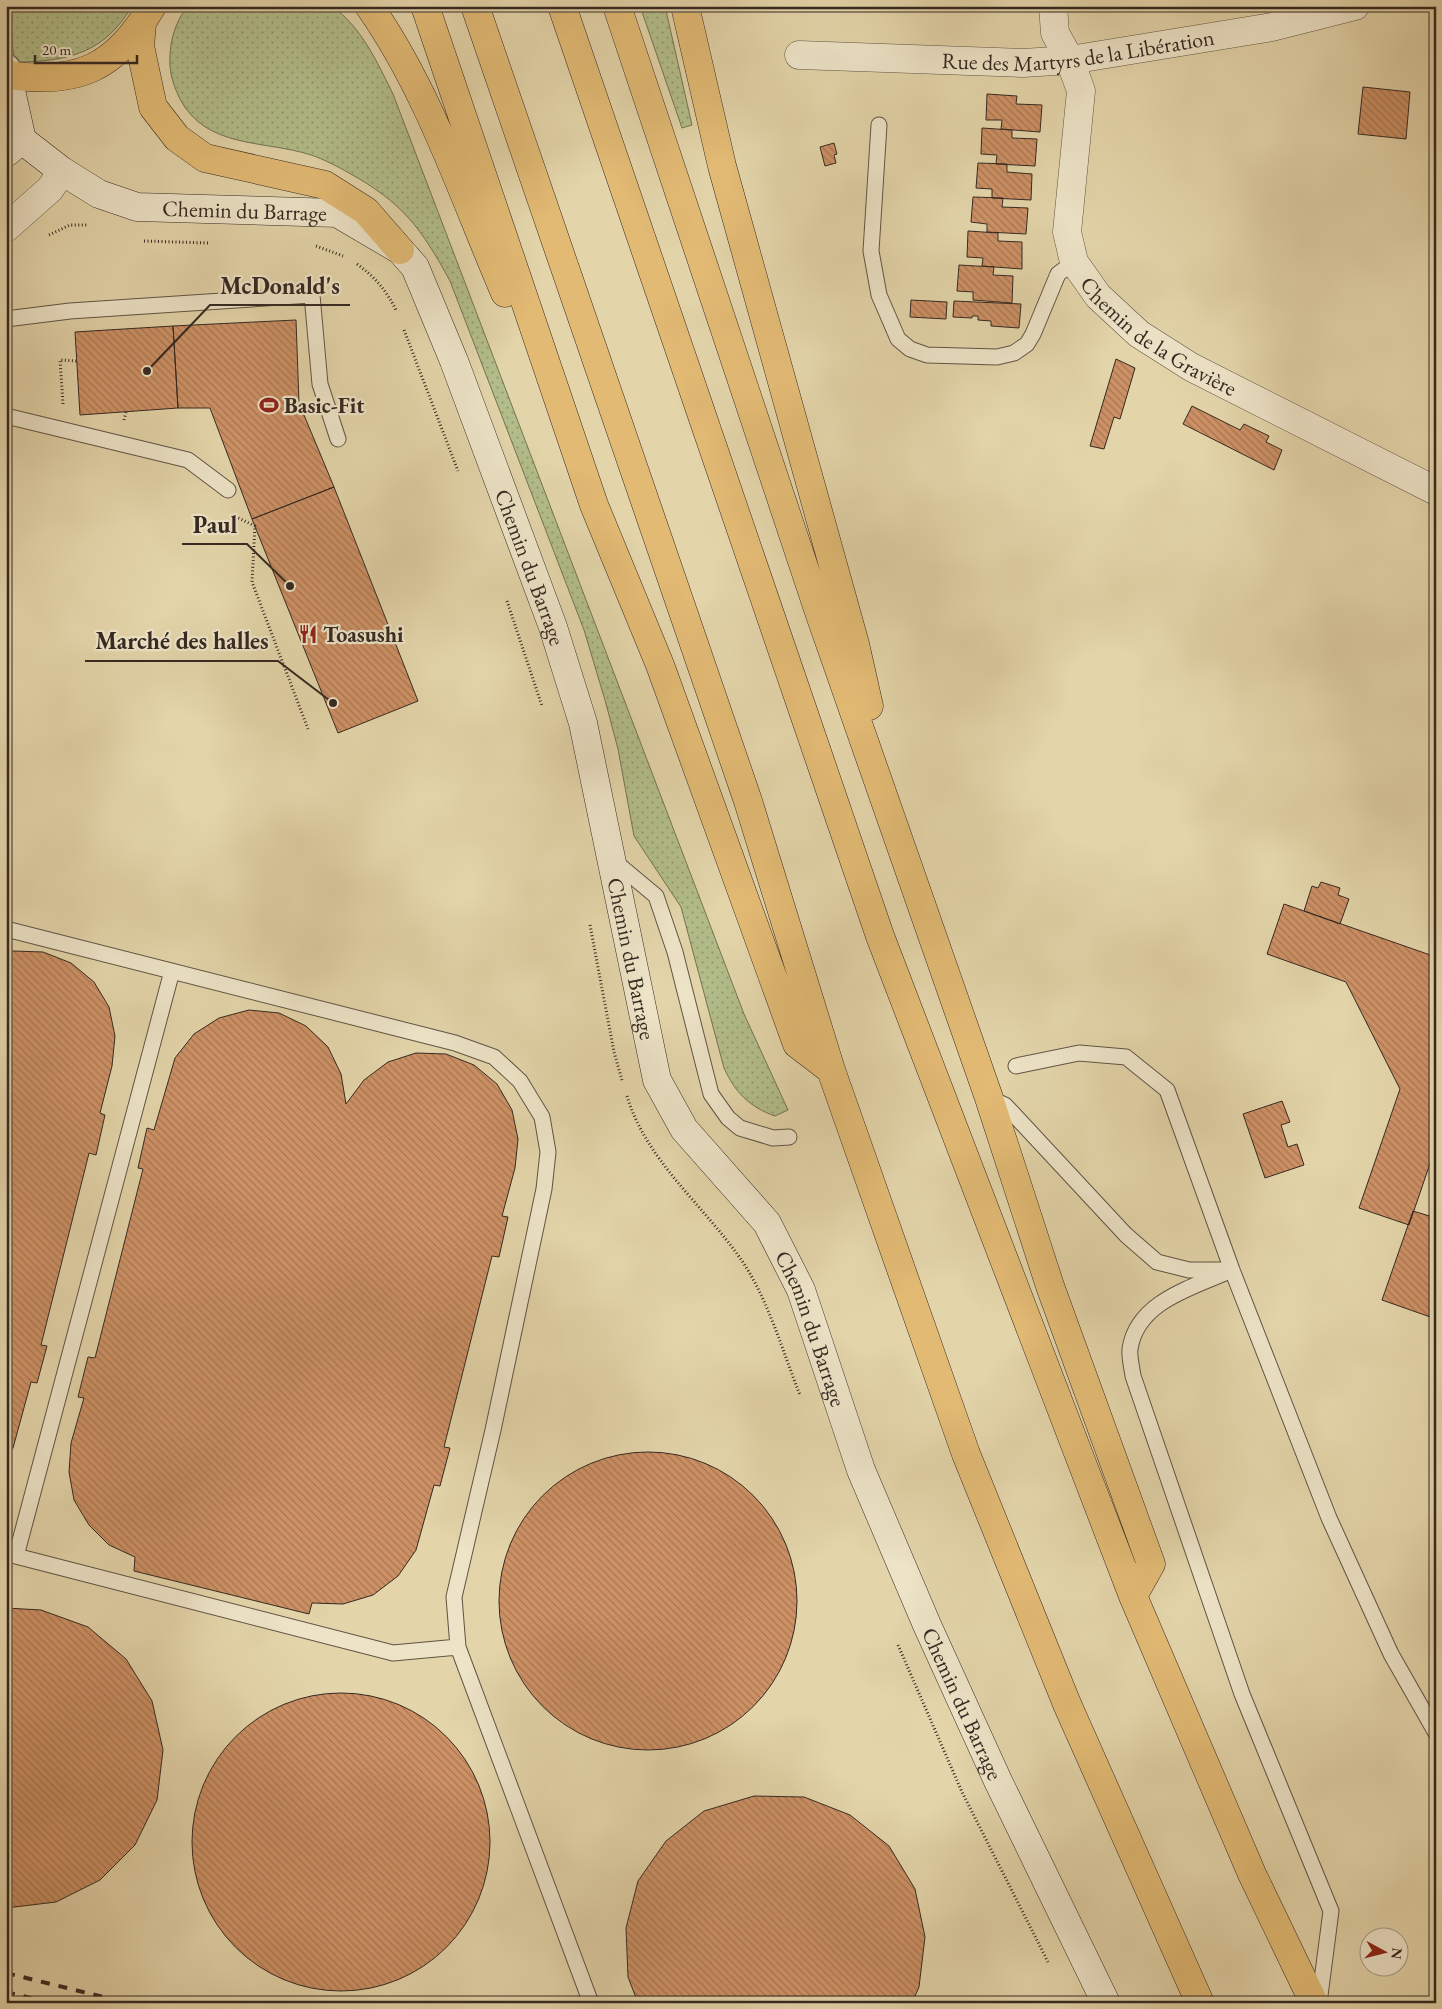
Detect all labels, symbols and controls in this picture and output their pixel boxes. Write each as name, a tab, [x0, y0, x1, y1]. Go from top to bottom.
street label: Rue des Martyrs de la Libération	[941, 23, 1217, 78]
scale bar	[35, 32, 138, 64]
text: 20 m	[42, 40, 71, 59]
street label: Chemin du Barrage	[162, 194, 328, 228]
callout: McDonald's	[210, 266, 350, 305]
text: McDonald's	[220, 270, 340, 301]
street label: Chemin de la Gravière	[1074, 271, 1242, 403]
place label: Basic-Fit	[284, 391, 365, 420]
sports icon: Basic-Fit	[258, 394, 280, 416]
street label: Chemin du Barrage	[488, 485, 572, 650]
callout: Paul	[182, 505, 247, 544]
text: Paul	[193, 509, 237, 540]
place label: Toasushi	[323, 620, 404, 649]
callout: Marché des halles	[85, 622, 278, 661]
restaurant icon: Toasushi	[297, 623, 319, 645]
text: Marché des halles	[95, 625, 269, 656]
street label: Chemin du Barrage	[600, 875, 662, 1043]
street label: Chemin du Barrage	[768, 1245, 853, 1411]
street label: Chemin du Barrage	[915, 1623, 1010, 1785]
north arrow	[1360, 1926, 1410, 1976]
text: N	[1387, 1947, 1407, 1961]

